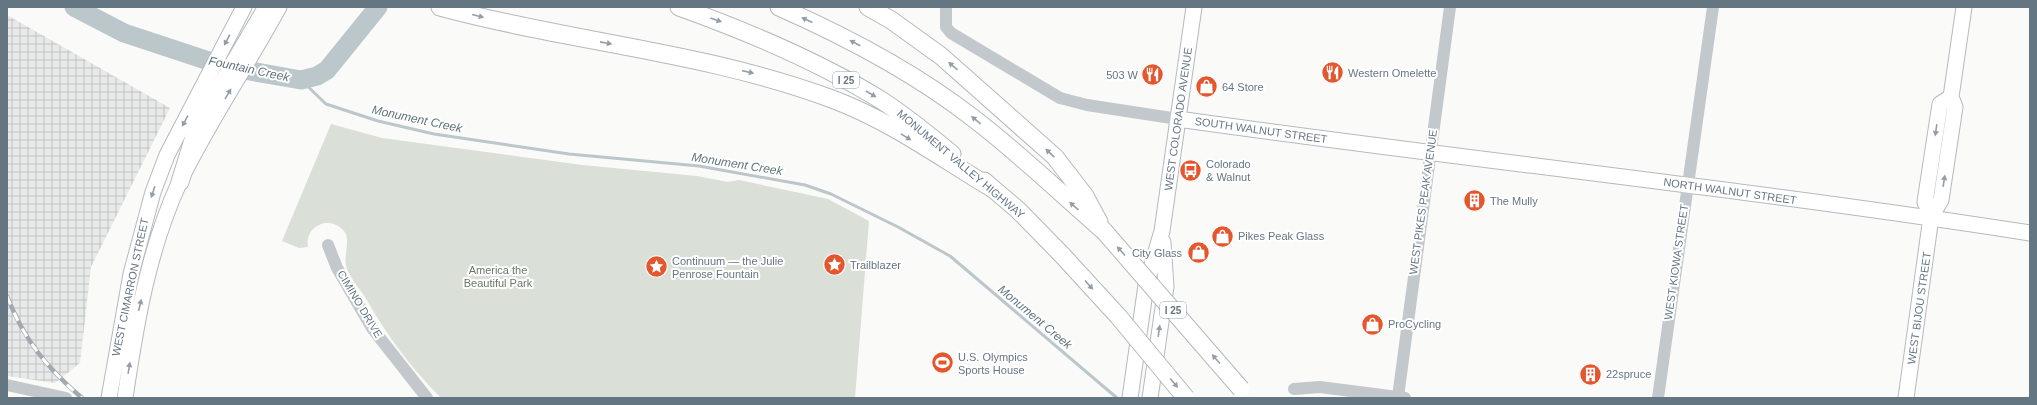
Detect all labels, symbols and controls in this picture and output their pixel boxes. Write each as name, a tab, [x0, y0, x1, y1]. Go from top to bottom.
one-way arrow	[472, 14, 485, 20]
one-way arrow	[710, 17, 722, 23]
one-way arrow	[802, 17, 813, 23]
one-way arrow	[223, 35, 230, 46]
one-way arrow	[600, 40, 612, 46]
one-way arrow	[849, 40, 861, 46]
street label: WEST COLORADO AVENUE	[1162, 47, 1194, 191]
water label: Fountain Creek	[207, 54, 292, 85]
restaurant icon: Western Omelette	[1320, 60, 1346, 86]
one-way arrow	[948, 62, 959, 71]
restaurant icon: 503 W	[1140, 62, 1166, 88]
place label: Western Omelette	[1348, 67, 1436, 79]
place label: 503 W	[1106, 69, 1139, 81]
one-way arrow	[742, 70, 754, 76]
road number: I 25	[833, 72, 859, 88]
shop icon: 64 Store	[1193, 74, 1219, 100]
place label: 64 Store	[1222, 81, 1264, 93]
one-way arrow	[225, 88, 232, 100]
one-way arrow	[865, 91, 877, 98]
water label: Monument Creek	[371, 103, 464, 136]
street label: MONUMENT VALLEY HIGHWAY	[895, 107, 1028, 221]
one-way arrow	[181, 115, 188, 127]
street label: SOUTH WALNUT STREET	[1194, 115, 1328, 145]
one-way arrow	[971, 116, 982, 124]
one-way arrow	[1933, 124, 1939, 136]
street label: WEST PIKES PEAK AVENUE	[1407, 129, 1439, 275]
one-way arrow	[900, 133, 912, 140]
one-way arrow	[1045, 148, 1055, 158]
water label: Monument Creek	[690, 150, 785, 178]
bus stop icon: Colorado & Walnut	[1178, 157, 1204, 183]
place label: Colorado & Walnut	[1206, 158, 1251, 183]
one-way arrow	[1941, 175, 1947, 187]
street label: NORTH WALNUT STREET	[1663, 176, 1798, 206]
one-way arrow	[150, 186, 156, 198]
building icon: The Mully	[1462, 188, 1488, 214]
place label: The Mully	[1490, 195, 1538, 207]
one-way arrow	[1069, 201, 1079, 210]
street label: WEST KIOWA STREET	[1662, 203, 1690, 321]
street label: WEST CIMARRON STREET	[109, 217, 151, 357]
shop icon: Pikes Peak Glass	[1210, 223, 1236, 249]
place label: Pikes Peak Glass	[1238, 230, 1325, 242]
shop icon: City Glass	[1185, 240, 1211, 266]
one-way arrow	[1117, 246, 1126, 255]
place label: City Glass	[1132, 247, 1182, 259]
street label: WEST BIJOU STREET	[1905, 251, 1933, 365]
place icon: Trailblazer	[822, 252, 848, 278]
place icon: Continuum — the Julie Penrose Fountain	[644, 254, 670, 280]
place label: Continuum — the Julie Penrose Fountain	[672, 255, 783, 280]
place label: Trailblazer	[850, 259, 901, 271]
park label: America the Beautiful Park	[464, 264, 533, 289]
street label: CIMINO DRIVE	[335, 268, 385, 340]
one-way arrow	[1084, 280, 1093, 289]
water label: Monument Creek	[995, 282, 1076, 353]
one-way arrow	[138, 299, 144, 311]
road number: I 25	[1160, 302, 1186, 318]
shop icon: ProCycling	[1359, 311, 1385, 337]
place label: ProCycling	[1388, 318, 1441, 330]
one-way arrow	[1156, 325, 1162, 337]
sports icon: U.S. Olympics Sports House	[929, 350, 955, 376]
place label: U.S. Olympics Sports House	[958, 351, 1028, 376]
one-way arrow	[1211, 354, 1220, 364]
building icon: 22spruce	[1578, 361, 1604, 387]
one-way arrow	[127, 362, 133, 374]
place label: 22spruce	[1606, 368, 1651, 380]
one-way arrow	[1169, 378, 1178, 389]

